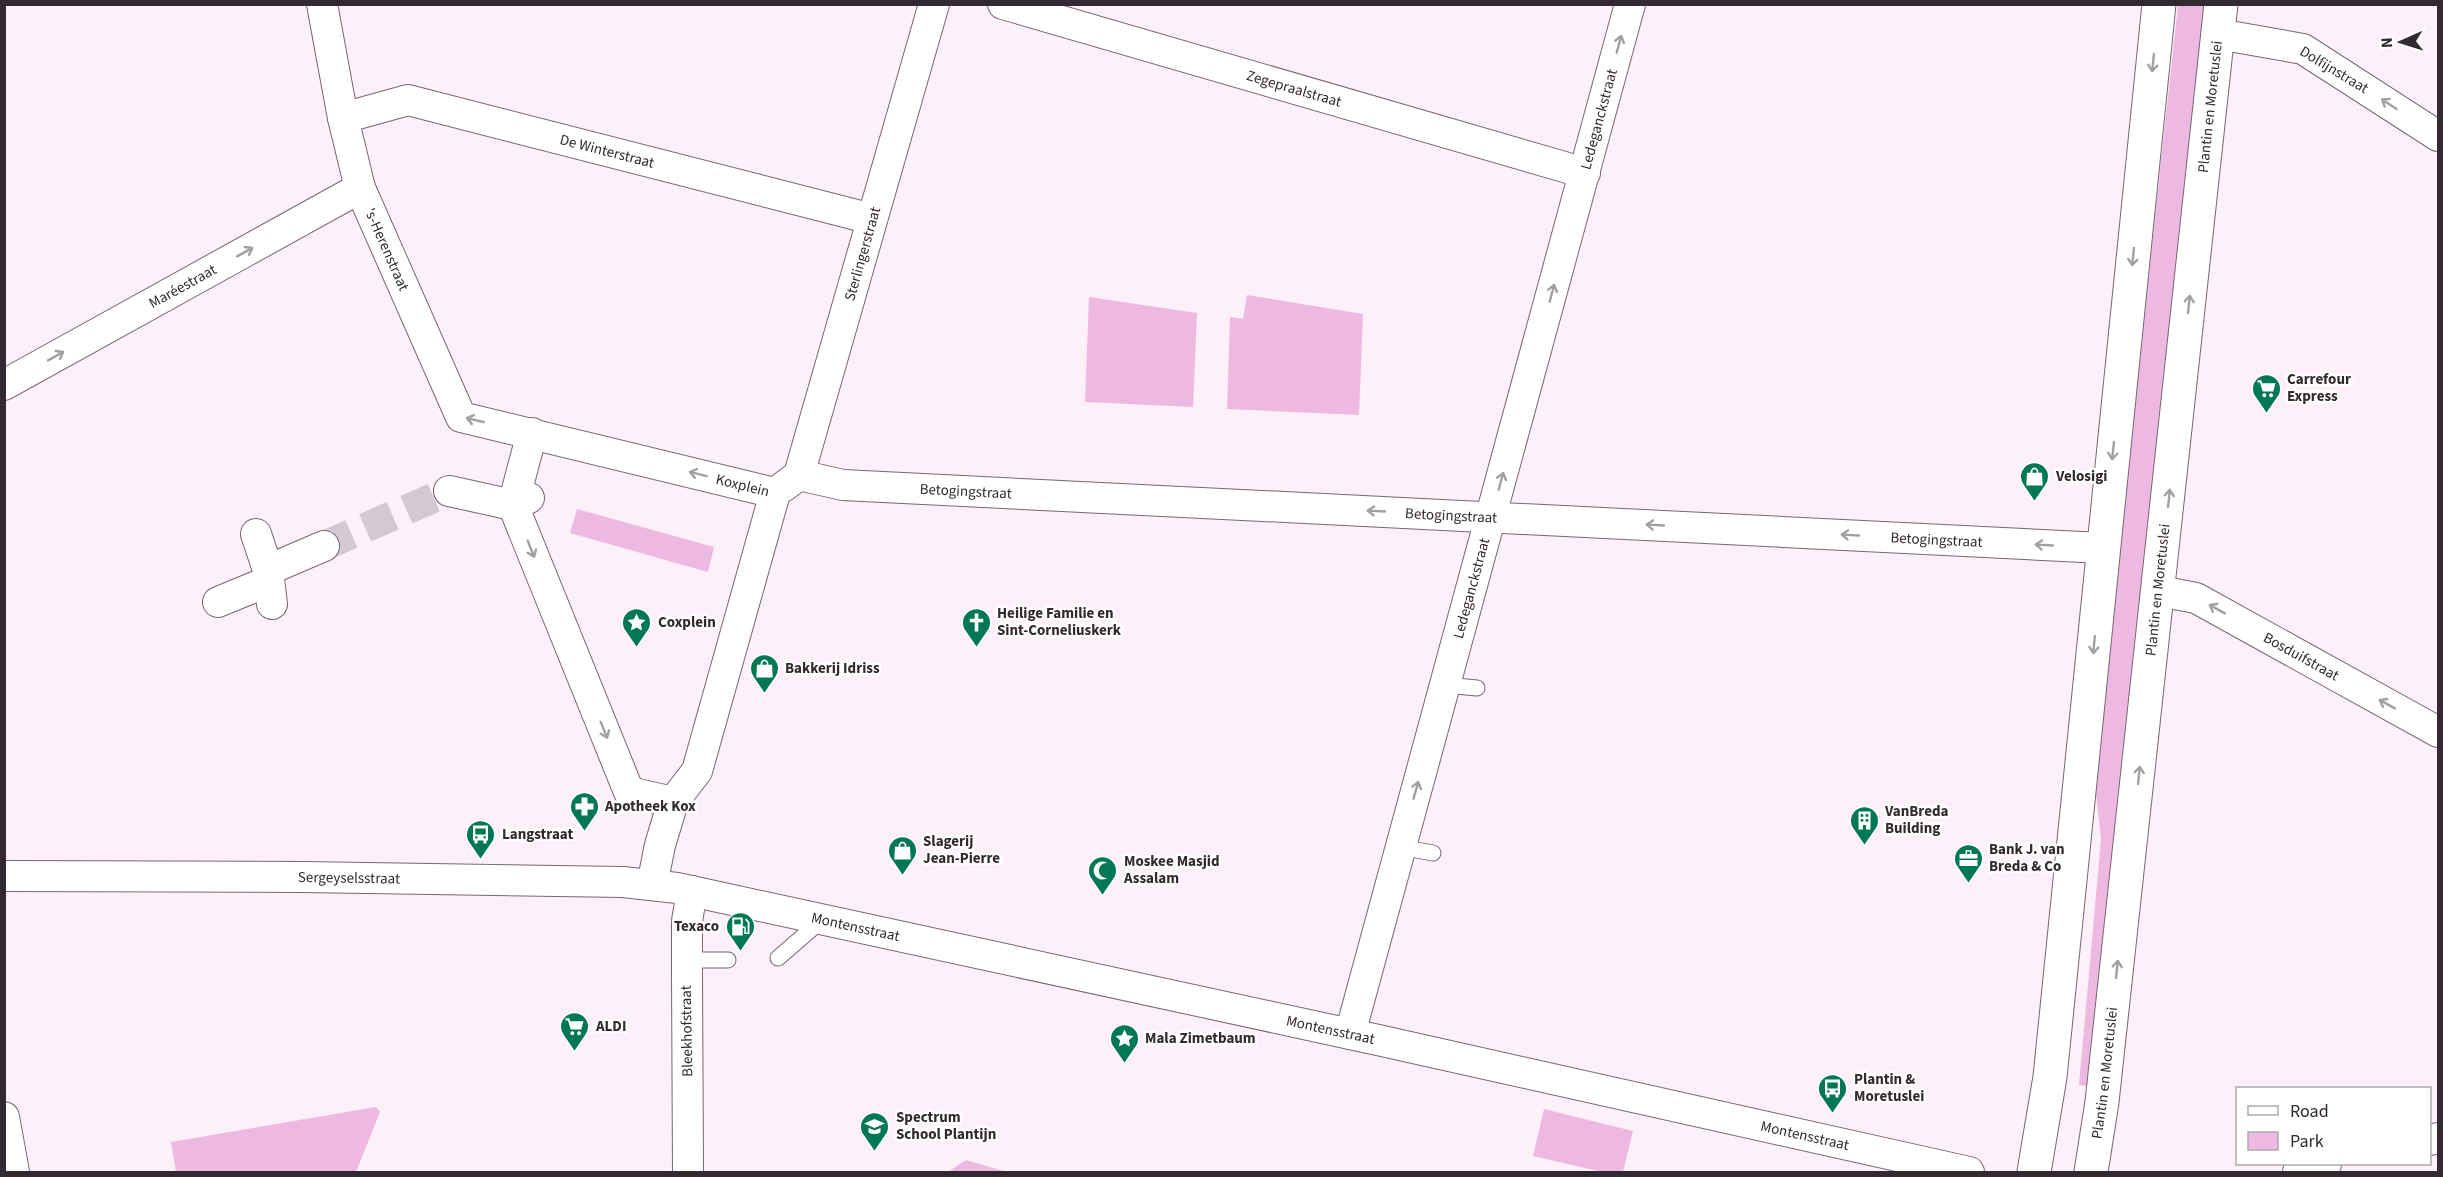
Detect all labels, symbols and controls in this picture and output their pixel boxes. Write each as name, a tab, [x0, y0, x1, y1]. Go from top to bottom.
north arrow	[2371, 12, 2431, 72]
one-way arrow	[1614, 35, 1626, 54]
text: N	[2376, 37, 2398, 49]
street label: Plantin en Moretuslei	[2192, 40, 2227, 174]
street label: Dolfijnstraat	[2296, 41, 2372, 99]
one-way arrow	[2147, 52, 2158, 72]
street label: Zegepraalstraat	[1244, 65, 1344, 112]
street label: Ledeganckstraat	[1575, 66, 1622, 172]
one-way arrow	[2381, 98, 2398, 111]
street label: De Winterstraat	[558, 129, 657, 173]
street label: Sterlingerstraat	[839, 204, 886, 303]
street label: 's-Herenstraat	[360, 205, 415, 294]
one-way arrow	[236, 245, 253, 257]
one-way arrow	[2127, 246, 2138, 266]
street label: Maréestraat	[145, 259, 220, 313]
one-way arrow	[1547, 284, 1559, 303]
one-way arrow	[2184, 294, 2195, 314]
one-way arrow	[46, 350, 64, 361]
place label: Carrefour Express	[2287, 369, 2351, 407]
supermarket icon: Carrefour Express	[2250, 372, 2282, 414]
one-way arrow	[465, 414, 484, 426]
one-way arrow	[2107, 440, 2118, 460]
shop icon: Velosigi	[2019, 460, 2051, 502]
place label: Velosigi	[2055, 466, 2107, 487]
one-way arrow	[689, 468, 708, 480]
street label: Koxplein	[714, 469, 772, 502]
one-way arrow	[1495, 472, 1507, 491]
street label: Betogingstraat	[919, 478, 1012, 504]
one-way arrow	[2164, 488, 2175, 508]
street label: Betogingstraat	[1405, 503, 1498, 528]
one-way arrow	[1367, 506, 1387, 517]
one-way arrow	[1645, 520, 1665, 531]
street label: Plantin en Moretuslei	[2140, 523, 2175, 657]
street label: Betogingstraat	[1890, 527, 1983, 552]
one-way arrow	[1840, 530, 1860, 541]
street label: Ledeganckstraat	[1447, 535, 1495, 641]
one-way arrow	[526, 539, 537, 558]
one-way arrow	[2035, 540, 2055, 551]
place label: Heilige Familie en Sint-Corneliuskerk	[997, 603, 1122, 641]
one-way arrow	[2209, 603, 2226, 615]
place icon: Coxplein	[621, 606, 653, 648]
church icon: Heilige Familie en Sint-Corneliuskerk	[960, 606, 992, 648]
place label: Coxplein	[658, 612, 716, 633]
street label: Bosduifstraat	[2260, 627, 2343, 686]
one-way arrow	[2088, 634, 2099, 654]
shop icon: Bakkerij Idriss	[748, 652, 780, 694]
place label: Bakkerij Idriss	[785, 658, 880, 679]
one-way arrow	[2379, 698, 2397, 709]
one-way arrow	[600, 720, 611, 738]
one-way arrow	[2133, 765, 2144, 785]
one-way arrow	[1410, 781, 1422, 800]
pharmacy icon: Apotheek Kox	[568, 790, 600, 832]
place label: Apotheek Kox	[604, 796, 696, 817]
place label: VanBreda Building	[1884, 801, 1949, 839]
building icon: VanBreda Building	[1848, 804, 1880, 846]
bus stop icon: Langstraat	[465, 818, 497, 860]
place label: Langstraat	[502, 824, 573, 845]
place label: Slagerij Jean-Pierre	[923, 831, 1000, 869]
shop icon: Slagerij Jean-Pierre	[886, 834, 918, 876]
place label: Bank J. van Breda & Co	[1989, 839, 2065, 877]
office icon: Bank J. van Breda & Co	[1952, 842, 1984, 884]
place label: Moskee Masjid Assalam	[1123, 851, 1220, 889]
mosque icon: Moskee Masjid Assalam	[1087, 854, 1119, 896]
street label: Sergeyselsstraat	[298, 866, 400, 889]
street label: Montensstraat	[809, 907, 902, 947]
fuel station icon: Texaco	[724, 910, 756, 952]
place label: Texaco	[674, 916, 719, 937]
one-way arrow	[2112, 959, 2123, 979]
street label: Bleekhofstraat	[676, 985, 698, 1077]
street label: Plantin en Moretuslei	[2086, 1006, 2123, 1140]
supermarket icon: ALDI	[559, 1010, 591, 1052]
street label: Montensstraat	[1284, 1010, 1377, 1049]
place label: ALDI	[595, 1016, 626, 1037]
place icon: Mala Zimetbaum	[1108, 1022, 1140, 1064]
place label: Mala Zimetbaum	[1145, 1028, 1256, 1049]
place label: Plantin & Moretuslei	[1854, 1069, 1924, 1107]
bus stop icon: Plantin & Moretuslei	[1817, 1072, 1849, 1114]
legend	[2236, 1087, 2431, 1165]
text: Road	[2290, 1099, 2329, 1124]
place label: Spectrum School Plantijn	[896, 1107, 996, 1145]
school or university icon: Spectrum School Plantijn	[859, 1110, 891, 1152]
street label: Montensstraat	[1759, 1115, 1851, 1155]
text: Park	[2290, 1129, 2324, 1154]

